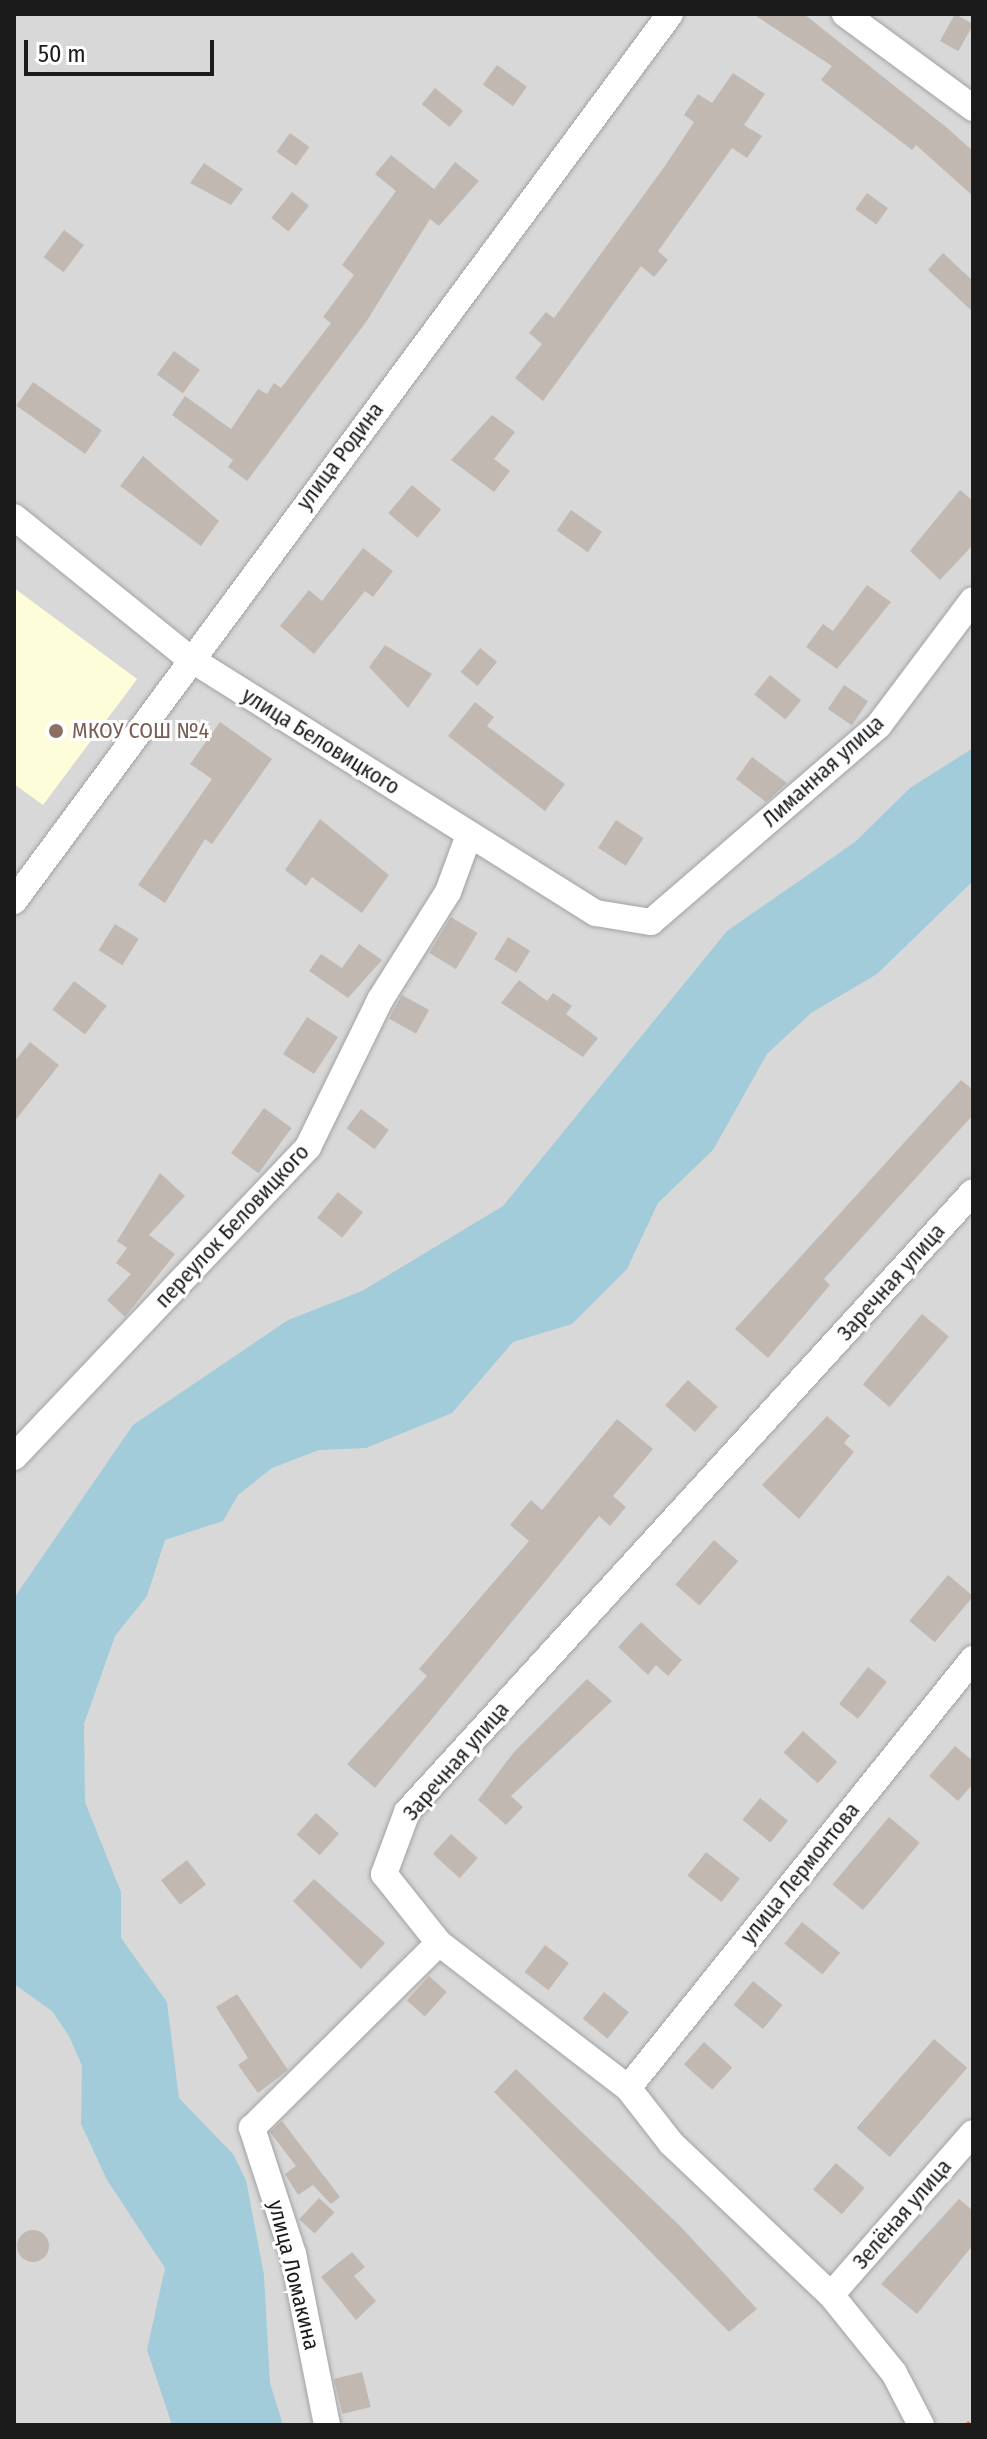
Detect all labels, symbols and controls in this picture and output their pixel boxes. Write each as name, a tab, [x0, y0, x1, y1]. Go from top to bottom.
scale bar	[28, 24, 218, 74]
text: 50 m	[38, 40, 86, 68]
street label: улица Родина	[291, 397, 389, 515]
street label: улица Беловицкого	[237, 682, 405, 800]
street label: Лиманная улица	[757, 710, 889, 832]
place label: МКОУ СОШ №4	[72, 718, 209, 744]
marker: МКОУ СОШ №4	[47, 722, 65, 740]
street label: переулок Беловицкого	[149, 1139, 315, 1313]
street label: Заречная улица	[832, 1218, 950, 1346]
street label: Заречная улица	[397, 1696, 515, 1826]
street label: улица Лермонтова	[735, 1797, 865, 1949]
street label: Зелёная улица	[847, 2154, 957, 2274]
street label: улица Ломакина	[263, 2197, 325, 2353]

